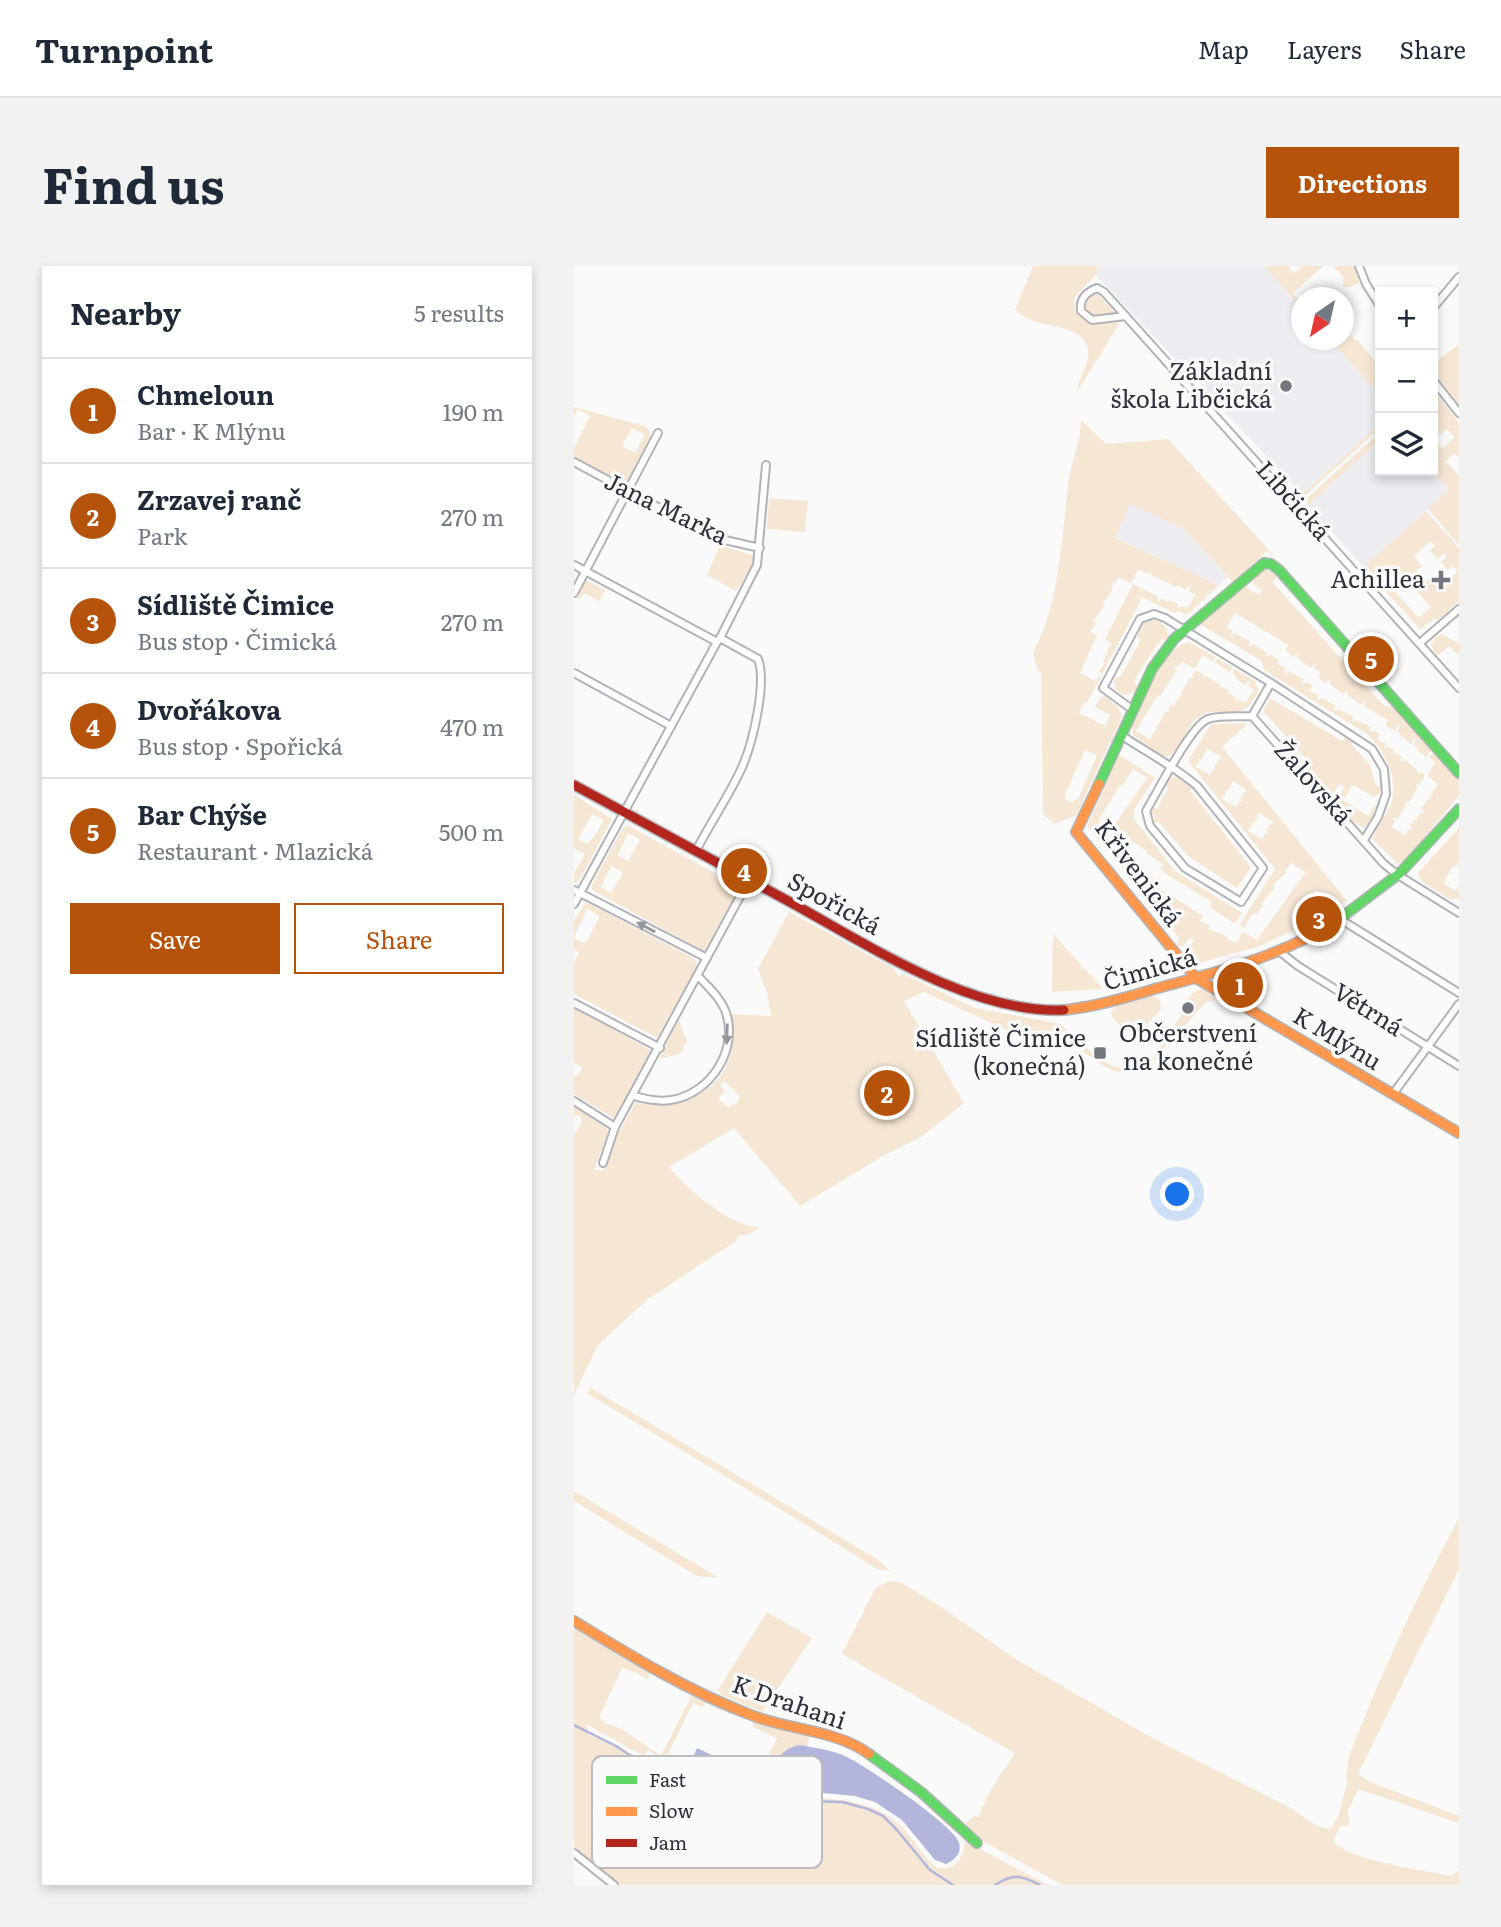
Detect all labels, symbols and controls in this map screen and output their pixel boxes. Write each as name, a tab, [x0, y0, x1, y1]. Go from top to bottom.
text: Turnpoint	[35, 24, 213, 73]
text: Map	[1198, 31, 1249, 66]
text: Layers	[1287, 31, 1361, 66]
text: Share	[1399, 31, 1466, 66]
text: Find us	[42, 146, 225, 219]
button: Directions	[1266, 147, 1459, 218]
north arrow	[1291, 287, 1354, 350]
map controls	[1375, 287, 1438, 476]
button: +	[1375, 287, 1438, 350]
text: Nearby	[70, 290, 181, 334]
text: 5 results	[414, 295, 504, 329]
button: −	[1375, 350, 1438, 413]
place label: Základní škola Libčická	[1111, 352, 1272, 415]
text: Chmeloun	[137, 374, 274, 413]
marker: Základní škola Libčická	[1278, 378, 1294, 394]
text: 1	[88, 394, 98, 428]
text: 190 m	[442, 394, 504, 428]
text: Bar · K Mlýnu	[137, 413, 286, 447]
button: layers	[1375, 413, 1438, 476]
street label: Libčická	[1249, 452, 1340, 547]
street label: Jana Marka	[599, 462, 735, 552]
text: Zrzavej ranč	[137, 479, 302, 518]
text: 2	[87, 499, 99, 533]
text: 270 m	[441, 499, 504, 533]
text: Park	[137, 518, 187, 552]
place label: Achillea	[1331, 560, 1425, 595]
marker: Achillea	[1431, 570, 1451, 590]
text: Sídliště Čimice	[137, 584, 334, 623]
text: 3	[87, 604, 99, 638]
text: 270 m	[441, 604, 504, 638]
text: Bus stop · Čimická	[137, 623, 337, 657]
pin: 5	[1348, 633, 1394, 685]
text: Dvořákova	[137, 689, 281, 728]
text: 4	[86, 709, 100, 743]
text: 470 m	[440, 709, 504, 743]
text: Bus stop · Spořická	[137, 728, 343, 762]
street label: Žalovská	[1268, 732, 1362, 831]
text: Bar Chýše	[137, 794, 267, 833]
street label: Křivenická	[1088, 811, 1192, 932]
text: 5	[87, 814, 99, 848]
text: 500 m	[439, 814, 504, 848]
text: Restaurant · Mlazická	[137, 833, 373, 867]
pin: 4	[721, 845, 767, 897]
street label: Spořická	[782, 862, 888, 942]
pin: 3	[1296, 893, 1342, 945]
button: Save	[70, 903, 280, 974]
button: Share	[294, 903, 504, 974]
one-way arrow	[636, 921, 656, 932]
street label: Čimická	[1099, 938, 1200, 998]
pin: 1	[1217, 959, 1263, 1011]
street label: Větrná	[1327, 973, 1411, 1043]
street label: K Mlýnu	[1287, 997, 1389, 1077]
marker: Občerstvení na konečné	[1180, 1000, 1196, 1016]
place label: Občerstvení na konečné	[1119, 1014, 1257, 1077]
place label: Sídliště Čimice (konečná)	[915, 1019, 1086, 1082]
one-way arrow	[721, 1023, 732, 1045]
marker: Sídliště Čimice (konečná)	[1092, 1045, 1108, 1061]
pin: 2	[864, 1067, 910, 1119]
your location	[1160, 1177, 1194, 1211]
street label: K Drahani	[728, 1665, 851, 1736]
legend	[592, 1756, 822, 1868]
text: Fast	[649, 1765, 686, 1793]
text: Slow	[649, 1796, 694, 1824]
text: Jam	[649, 1828, 687, 1856]

